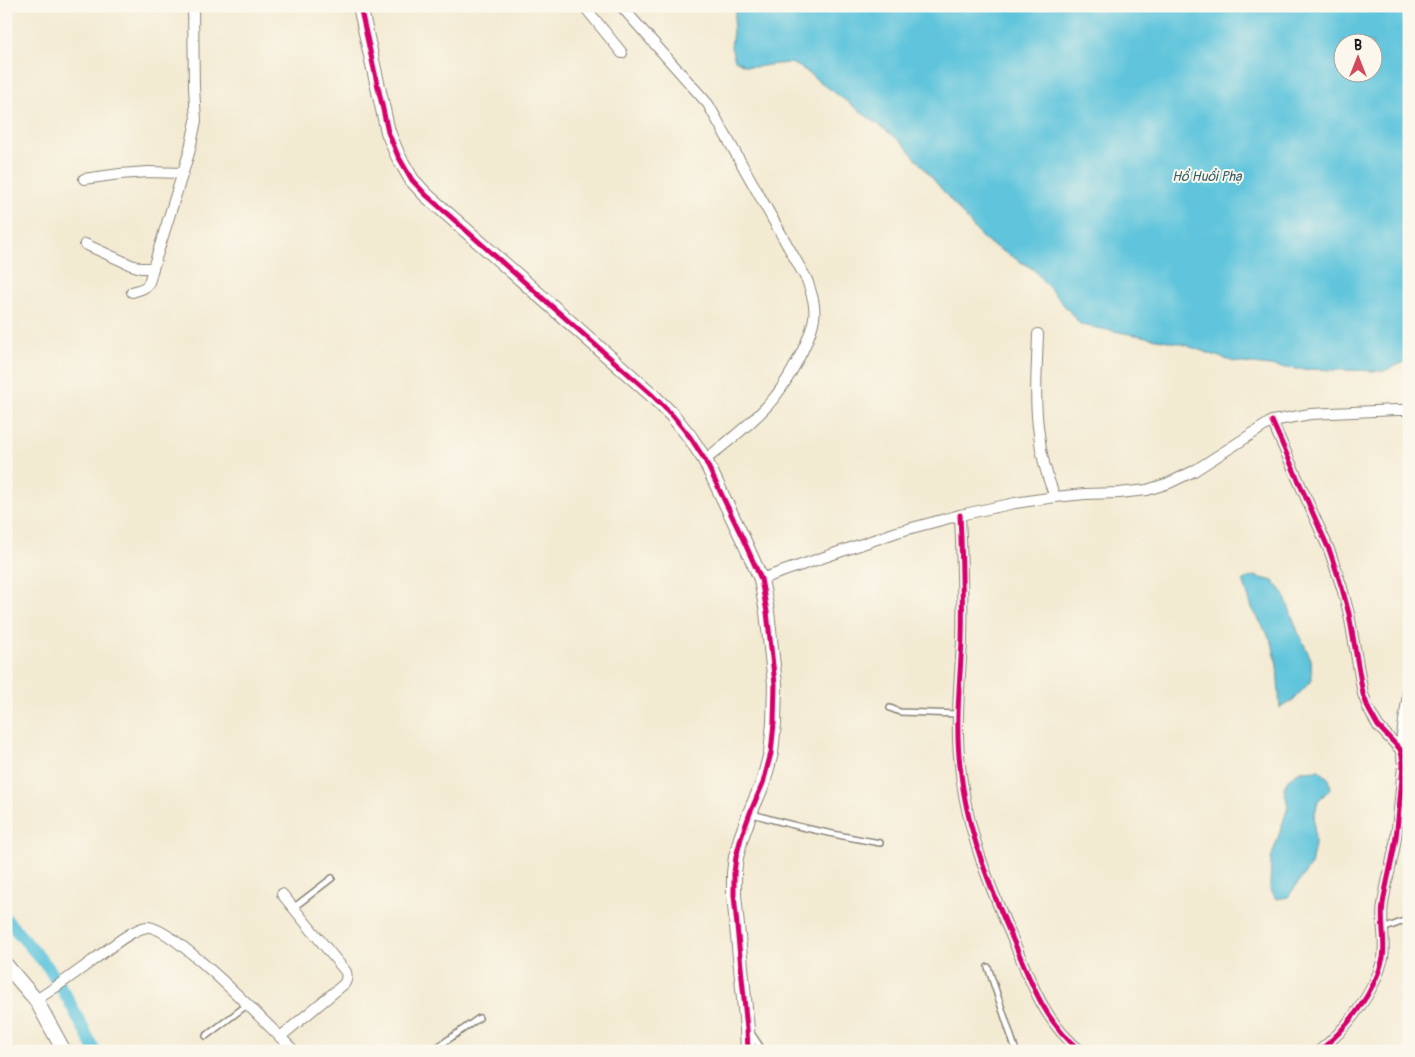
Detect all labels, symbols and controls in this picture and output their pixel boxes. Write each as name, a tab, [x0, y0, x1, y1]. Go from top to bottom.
north arrow	[1332, 32, 1382, 82]
text: B	[1354, 37, 1362, 54]
water label: Hồ Huổi Phạ	[1172, 167, 1243, 185]

